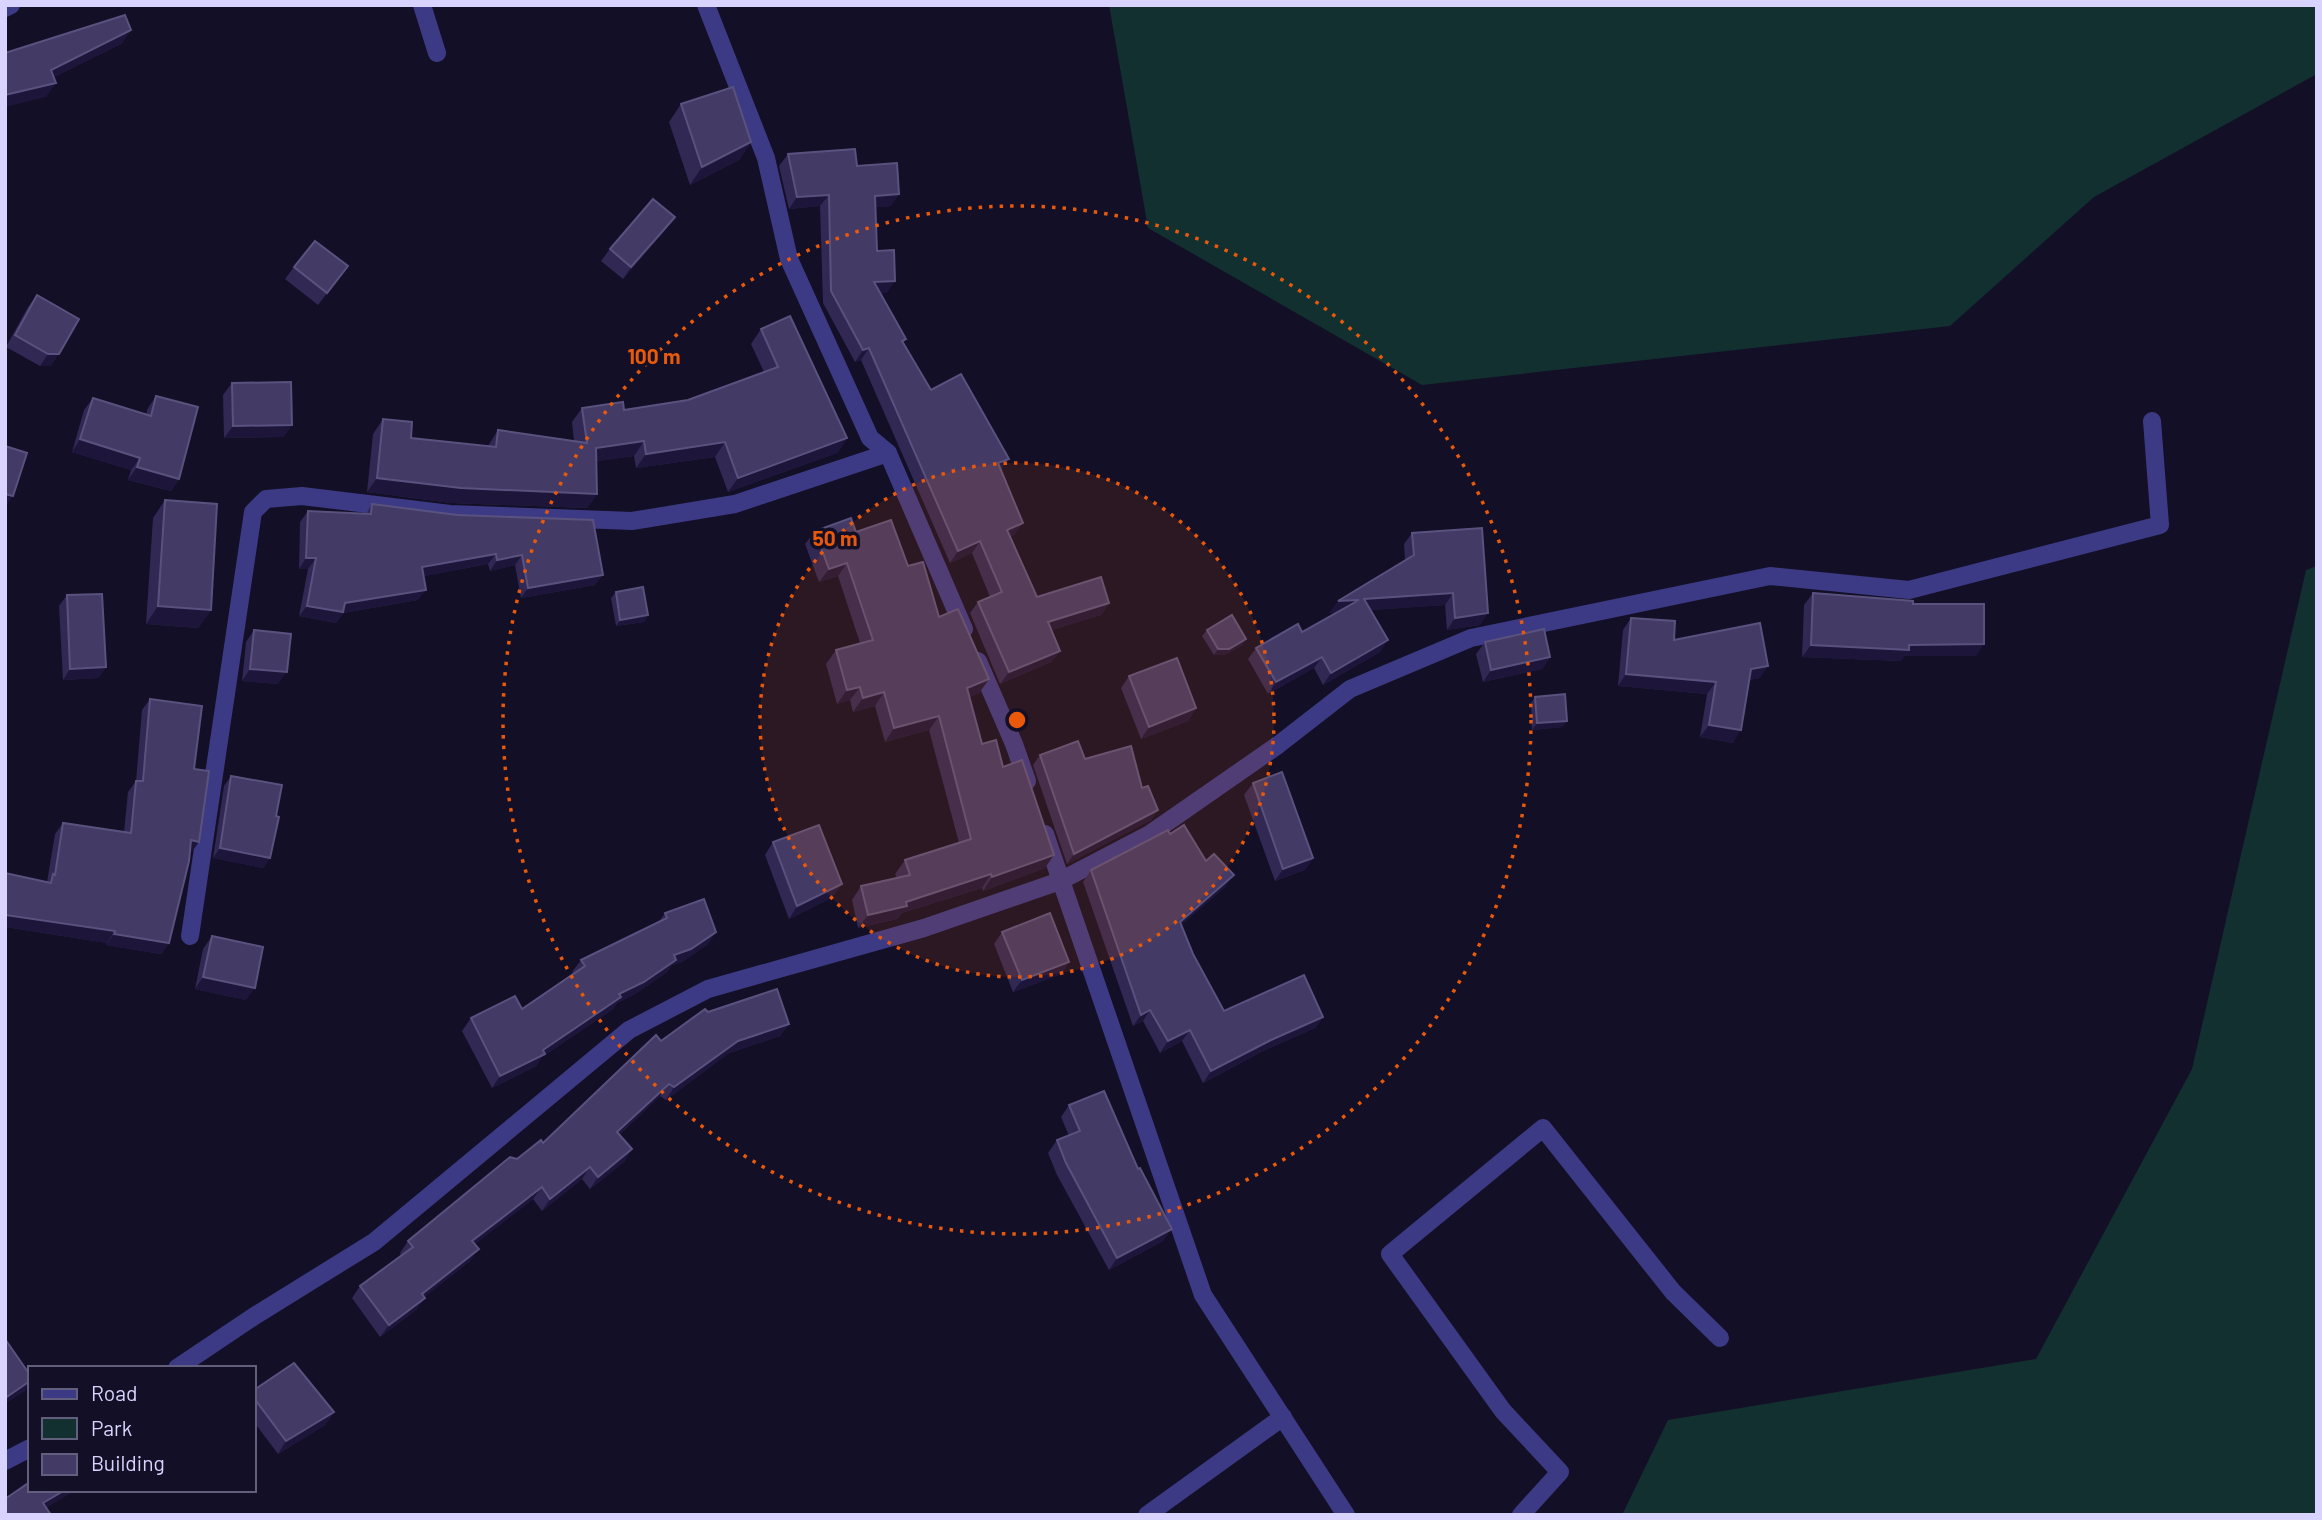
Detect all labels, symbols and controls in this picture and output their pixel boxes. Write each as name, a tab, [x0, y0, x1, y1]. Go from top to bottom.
text: 100 m	[627, 343, 681, 368]
text: 50 m	[812, 525, 858, 550]
centre of rings	[1005, 708, 1029, 732]
legend	[28, 1366, 256, 1492]
text: Road	[91, 1380, 137, 1405]
text: Park	[91, 1415, 132, 1440]
text: Building	[91, 1450, 165, 1475]

